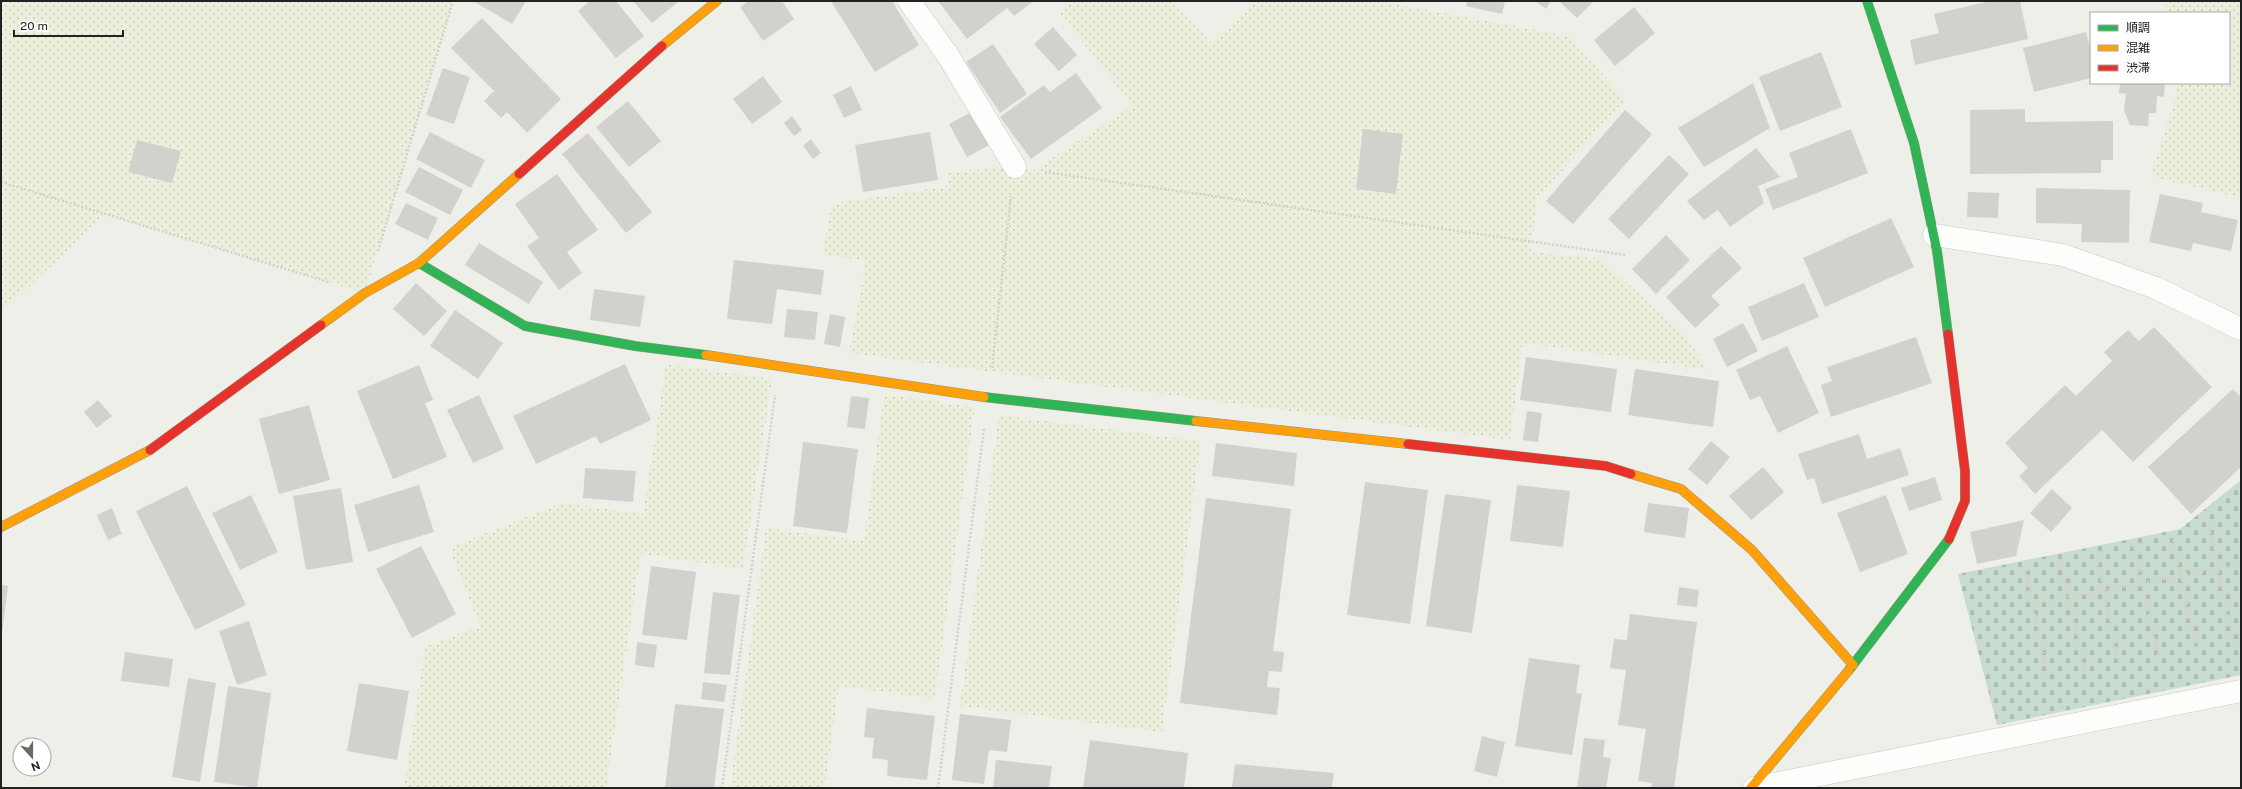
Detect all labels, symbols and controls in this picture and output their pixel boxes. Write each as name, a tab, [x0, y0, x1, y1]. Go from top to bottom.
scale bar	[14, 12, 123, 38]
legend	[2090, 12, 2230, 84]
text: 20 m	[20, 19, 48, 33]
text: 順調	[2126, 21, 2150, 35]
text: 混雑	[2126, 41, 2150, 55]
text: 渋滞	[2126, 61, 2150, 75]
north arrow	[12, 737, 52, 777]
text: N	[29, 759, 42, 773]

